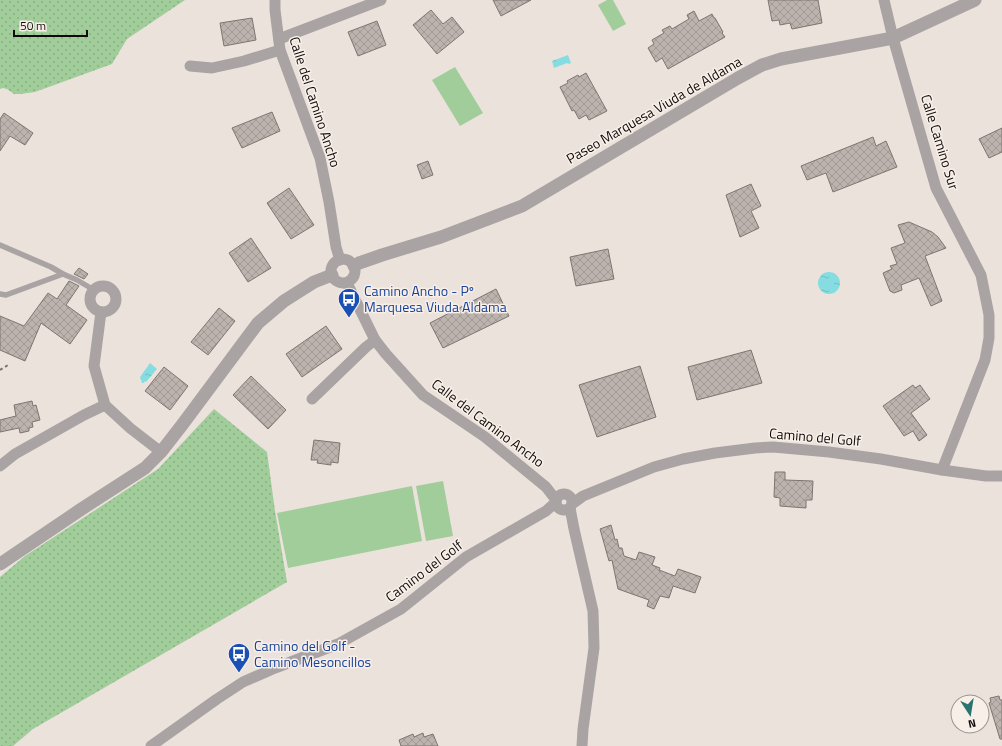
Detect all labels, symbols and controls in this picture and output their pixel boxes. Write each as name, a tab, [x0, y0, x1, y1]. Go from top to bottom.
scale bar	[14, 12, 87, 38]
text: 50 m	[20, 16, 46, 35]
street label: Calle del Camino Ancho	[284, 34, 347, 170]
street label: Paseo Marquesa Viuda de Aldama	[562, 51, 745, 169]
street label: Calle Camino Sur	[916, 92, 965, 192]
place label: Camino Ancho - Pº Marquesa Viuda Aldama	[364, 280, 507, 317]
bus stop icon: Camino Ancho - Pº Marquesa Viuda Aldama	[336, 286, 362, 319]
street label: Calle del Camino Ancho	[428, 373, 549, 472]
street label: Camino del Golf	[768, 422, 862, 451]
street label: Camino del Golf	[381, 534, 467, 607]
place label: Camino del Golf - Camino Mesoncillos	[254, 635, 371, 672]
bus stop icon: Camino del Golf - Camino Mesoncillos	[226, 641, 252, 674]
north arrow	[950, 694, 990, 734]
text: N	[967, 715, 977, 732]

